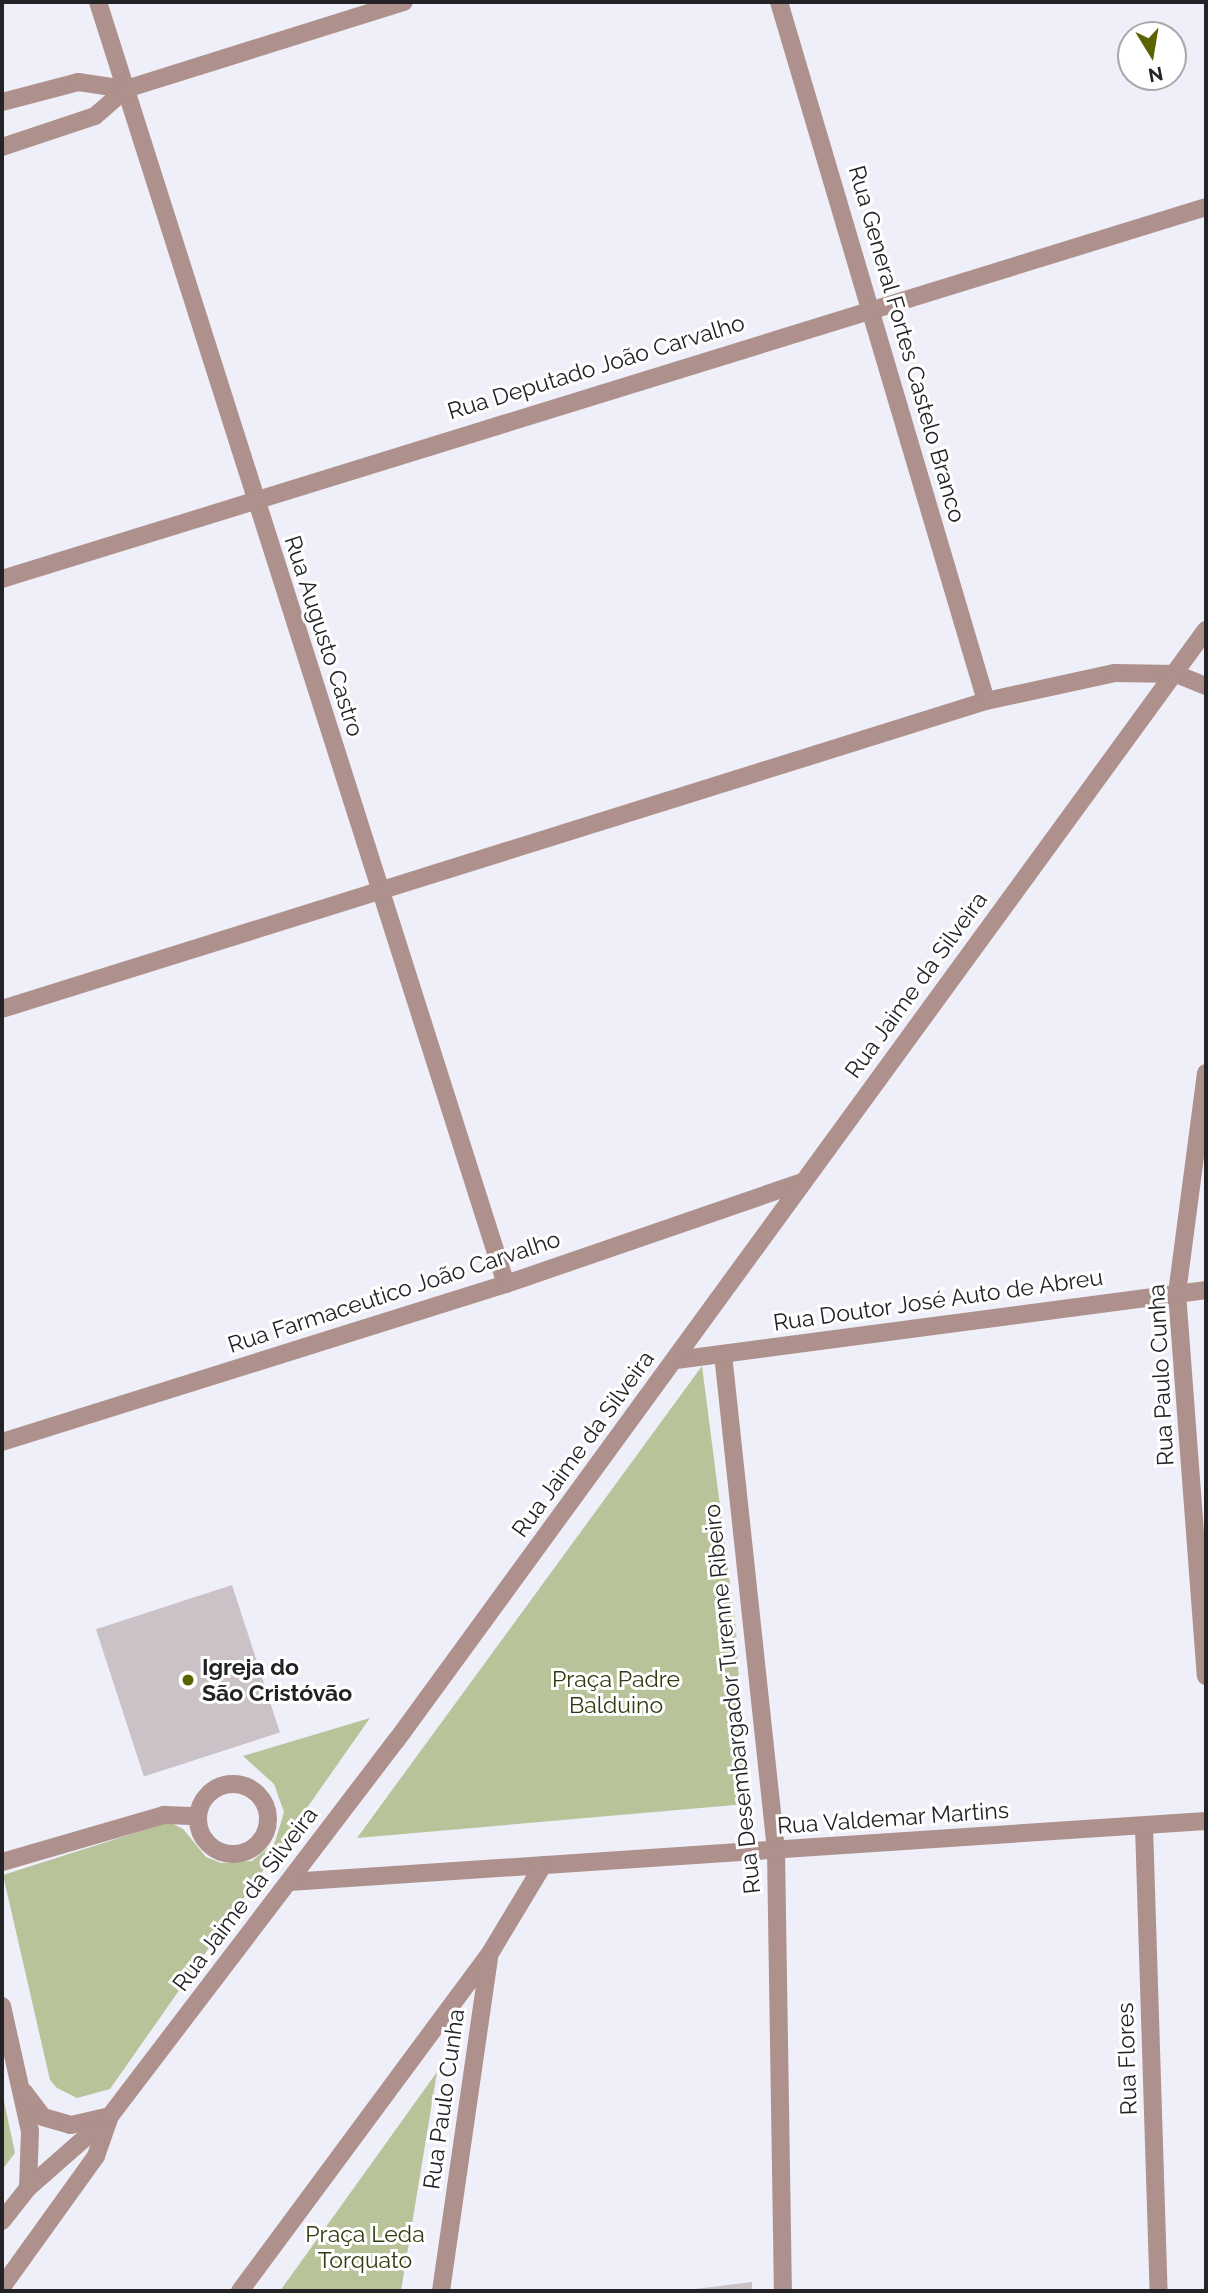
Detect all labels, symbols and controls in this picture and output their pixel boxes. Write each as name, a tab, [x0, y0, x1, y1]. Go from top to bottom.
north arrow	[1117, 21, 1187, 91]
text: N	[1146, 62, 1165, 87]
street label: Rua General Fortes Castelo Branco	[843, 162, 971, 526]
street label: Rua Deputado João Carvalho	[444, 309, 748, 425]
street label: Rua Augusto Castro	[278, 532, 370, 740]
street label: Rua Jaime da Silveira	[839, 886, 993, 1084]
street label: Rua Farmaceutico João Carvalho	[224, 1225, 564, 1359]
street label: Rua Doutor José Auto de Abreu	[770, 1263, 1106, 1337]
street label: Rua Paulo Cunha	[1142, 1283, 1180, 1467]
street label: Rua Jaime da Silveira	[506, 1345, 660, 1543]
street label: Rua Desembargador Turenne Ribeiro	[698, 1502, 766, 1896]
place label: Igreja do São Cristóvão	[202, 1653, 352, 1707]
park label: Praça Padre Balduino	[552, 1665, 680, 1719]
marker: Igreja do São Cristóvão	[180, 1672, 196, 1688]
street label: Rua Valdemar Martins	[776, 1796, 1010, 1840]
street label: Rua Jaime da Silveira	[166, 1801, 324, 1997]
street label: Rua Flores	[1111, 2002, 1143, 2116]
street label: Rua Paulo Cunha	[418, 2007, 470, 2191]
park label: Praça Leda Torquato	[305, 2220, 425, 2274]

